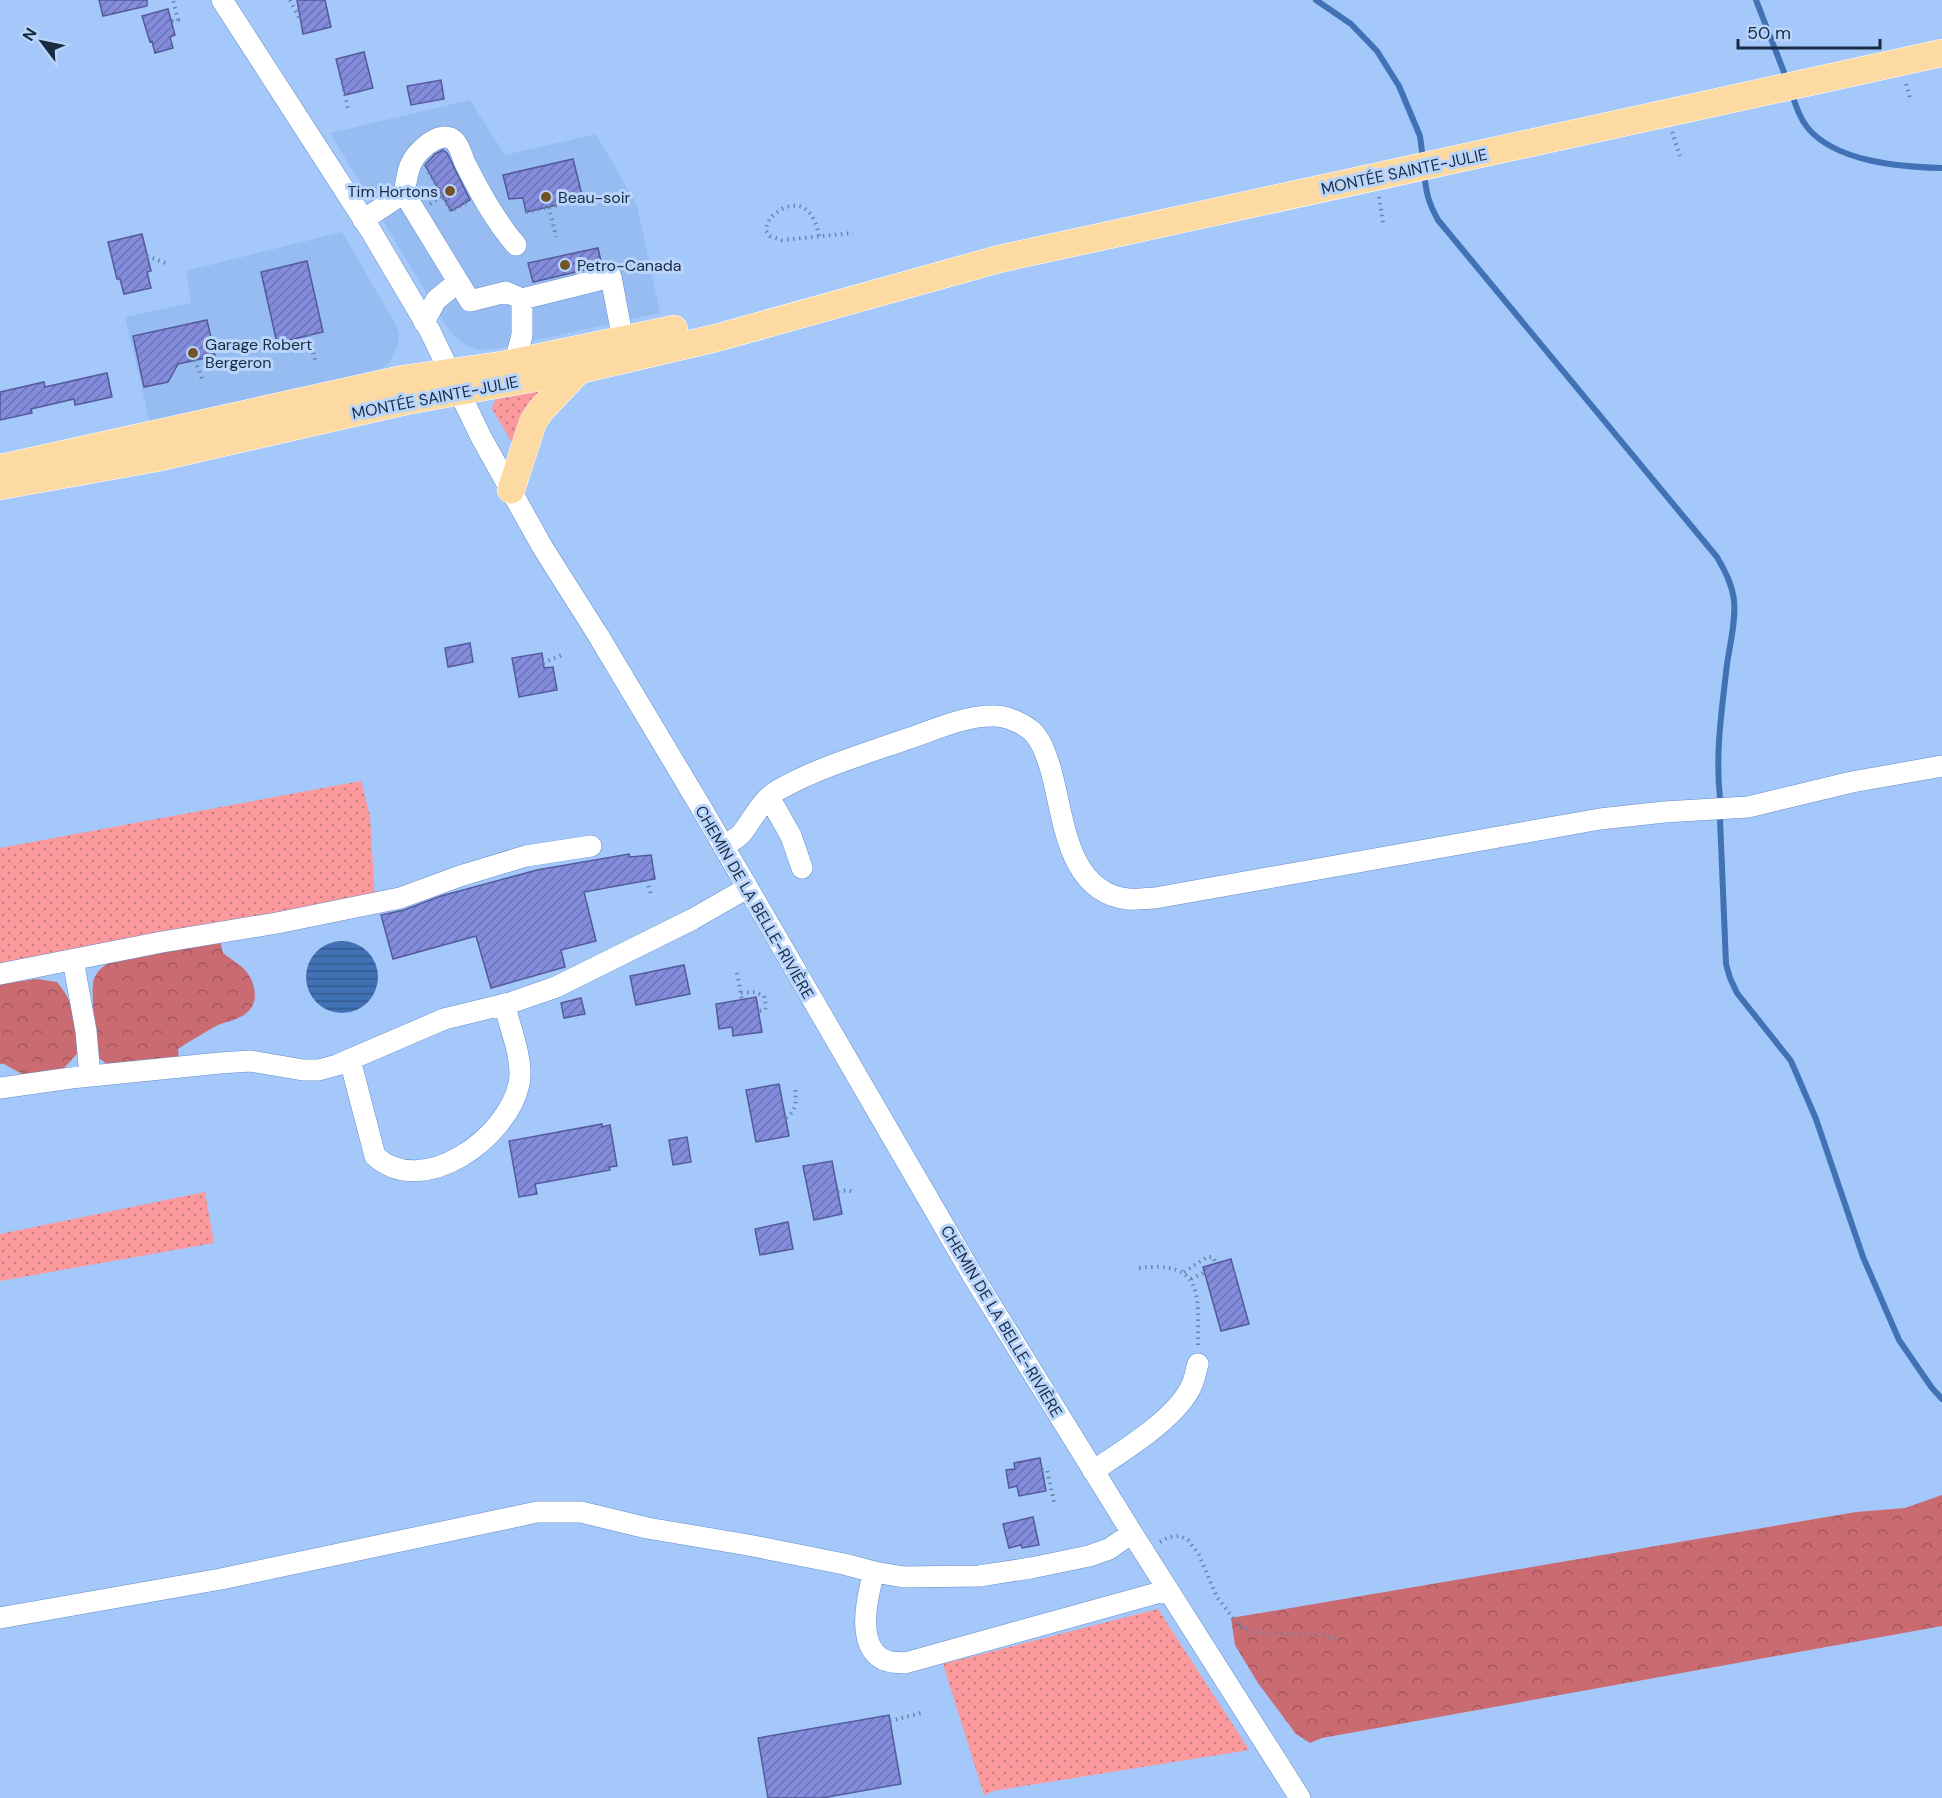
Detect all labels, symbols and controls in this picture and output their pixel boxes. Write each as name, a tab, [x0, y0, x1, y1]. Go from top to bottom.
north arrow	[12, 12, 72, 72]
scale bar	[1738, 12, 1880, 50]
text: 50 m	[1747, 21, 1791, 45]
text: N	[18, 24, 42, 45]
street label: MONTÉE SAINTE-JULIE	[1319, 144, 1489, 199]
place label: Tim Hortons	[348, 181, 438, 202]
marker: Tim Hortons	[443, 184, 457, 198]
place label: Beau-soir	[558, 187, 631, 208]
marker: Beau-soir	[539, 190, 553, 204]
place label: Petro-Canada	[577, 255, 681, 276]
marker: Petro-Canada	[558, 258, 572, 272]
place label: Garage Robert Bergeron	[205, 334, 312, 373]
marker: Garage Robert Bergeron	[186, 346, 200, 360]
street label: MONTÉE SAINTE-JULIE	[350, 371, 520, 424]
street label: CHEMIN DE LA BELLE-RIVIÈRE	[690, 802, 819, 1003]
street label: CHEMIN DE LA BELLE-RIVIÈRE	[936, 1222, 1067, 1421]

